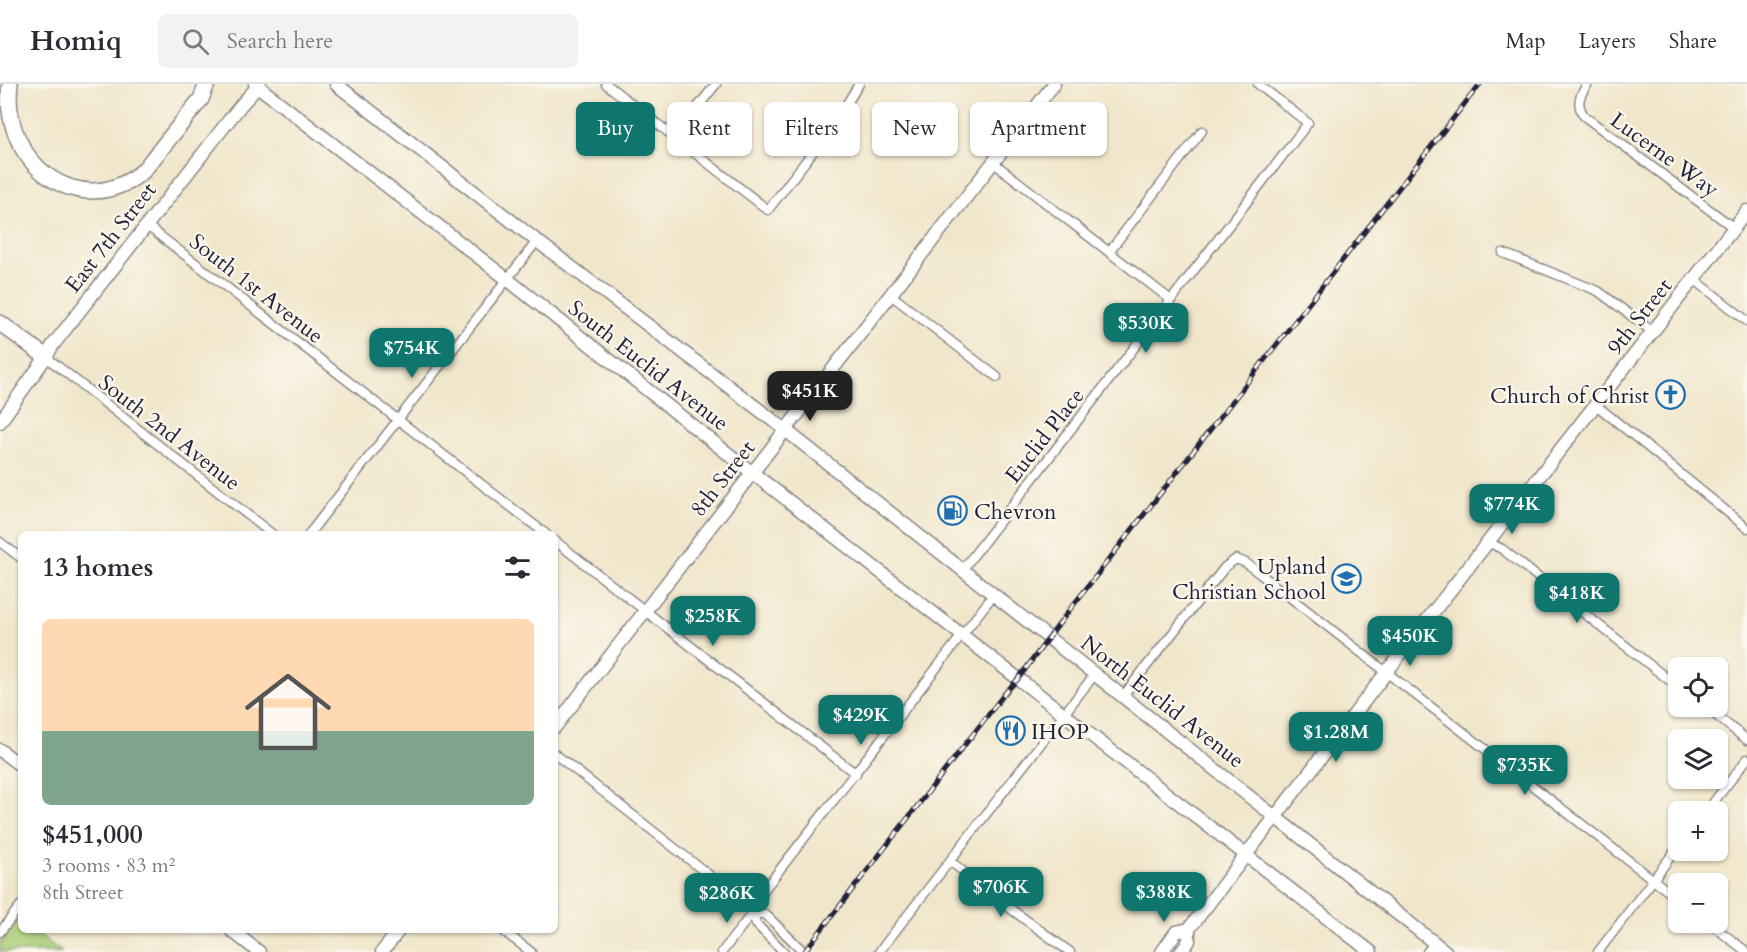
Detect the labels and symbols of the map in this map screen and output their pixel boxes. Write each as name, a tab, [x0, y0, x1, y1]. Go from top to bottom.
street label: Lucerne Way	[1604, 105, 1725, 205]
street label: East 7th Street	[58, 176, 163, 299]
street label: South 1st Avenue	[183, 227, 330, 351]
street label: 9th Street	[1601, 272, 1679, 361]
street label: South Euclid Avenue	[562, 294, 735, 438]
pin: $530K	[1104, 303, 1188, 354]
pin: $754K	[370, 328, 454, 379]
street label: South 2nd Avenue	[92, 368, 247, 498]
pin: $451K	[768, 371, 852, 422]
church icon: Church of Christ	[1654, 379, 1686, 411]
place label: Church of Christ	[1490, 381, 1649, 411]
street label: Euclid Place	[998, 382, 1091, 489]
street label: 8th Street	[684, 434, 762, 523]
pin: $774K	[1470, 484, 1554, 535]
fuel station icon: Chevron	[937, 495, 969, 527]
place label: Chevron	[974, 497, 1057, 527]
place label: Upland Christian School	[1172, 552, 1326, 607]
school or university icon: Upland Christian School	[1331, 563, 1363, 595]
pin: $418K	[1535, 573, 1619, 624]
pin: $258K	[671, 596, 755, 647]
pin: $450K	[1368, 616, 1452, 667]
street label: North Euclid Avenue	[1074, 628, 1250, 775]
pin: $429K	[819, 695, 903, 746]
pin: $1.28M	[1287, 712, 1385, 763]
restaurant icon: IHOP	[994, 715, 1026, 747]
place label: IHOP	[1031, 717, 1089, 747]
pin: $735K	[1483, 745, 1567, 796]
pin: $706K	[959, 867, 1043, 918]
pin: $388K	[1122, 872, 1206, 923]
pin: $286K	[685, 873, 769, 924]

